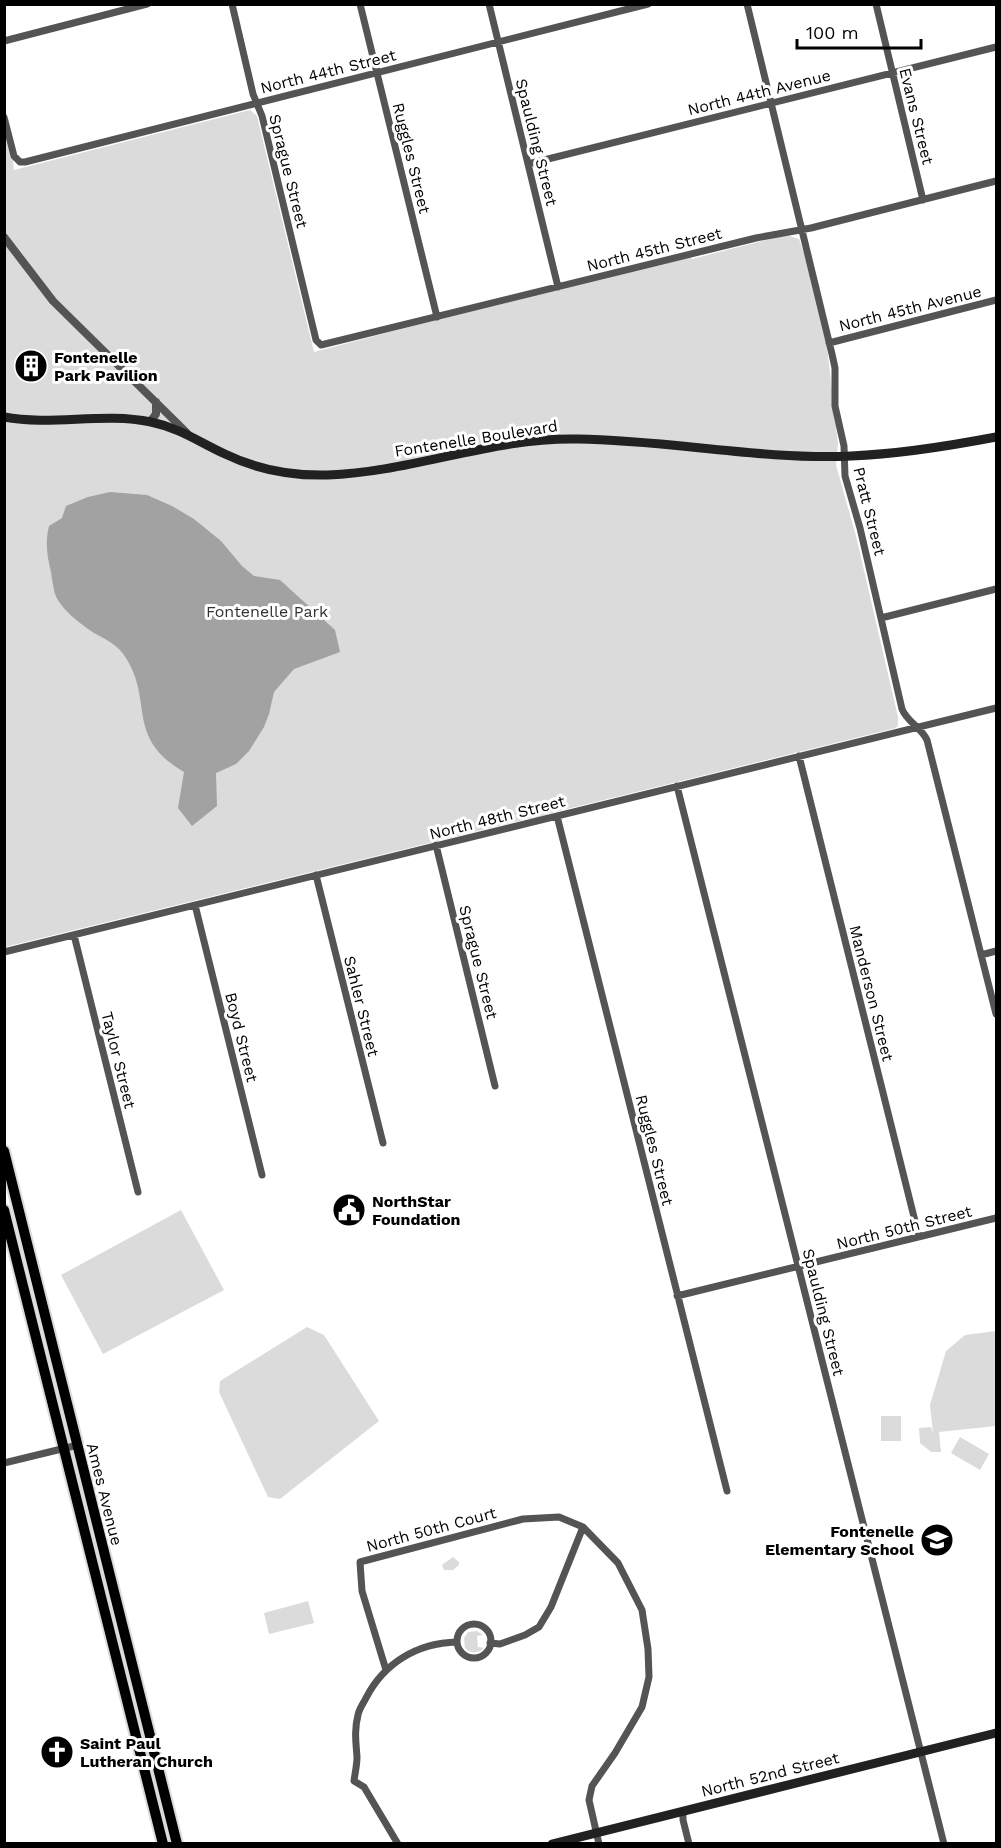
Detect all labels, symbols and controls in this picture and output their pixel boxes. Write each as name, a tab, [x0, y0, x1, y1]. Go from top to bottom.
scale bar	[797, 12, 922, 50]
text: 100 m	[806, 22, 859, 43]
street label: North 44th Street	[258, 45, 398, 98]
street label: North 44th Avenue	[686, 65, 833, 119]
street label: Evans Street	[895, 66, 938, 167]
street label: Spaulding Street	[512, 77, 562, 208]
street label: Ruggles Street	[389, 101, 435, 216]
street label: Sprague Street	[265, 112, 312, 230]
street label: North 45th Street	[585, 223, 724, 275]
street label: North 45th Avenue	[837, 282, 983, 335]
building icon: Fontenelle Park Pavilion	[13, 348, 49, 384]
place label: Fontenelle Park Pavilion	[54, 348, 158, 385]
street label: Fontenelle Boulevard	[393, 416, 559, 461]
street label: Pratt Street	[849, 465, 890, 558]
park label: Fontenelle Park	[206, 602, 328, 621]
street label: North 48th Street	[427, 791, 567, 844]
street label: Sprague Street	[455, 903, 502, 1021]
street label: Manderson Street	[845, 923, 898, 1063]
street label: Sahler Street	[340, 954, 383, 1059]
street label: Boyd Street	[221, 990, 262, 1084]
street label: Taylor Street	[97, 1010, 140, 1111]
street label: Ruggles Street	[632, 1093, 678, 1208]
public building icon: NorthStar Foundation	[331, 1192, 367, 1228]
place label: NorthStar Foundation	[372, 1192, 461, 1229]
street label: North 50th Street	[834, 1201, 974, 1253]
street label: Spaulding Street	[799, 1247, 849, 1378]
street label: Ames Avenue	[83, 1441, 126, 1547]
street label: North 50th Court	[364, 1503, 499, 1556]
place label: Fontenelle Elementary School	[765, 1522, 915, 1559]
school or university icon: Fontenelle Elementary School	[919, 1522, 955, 1558]
church icon: Saint Paul Lutheran Church	[39, 1734, 75, 1770]
place label: Saint Paul Lutheran Church	[80, 1734, 213, 1771]
street label: North 52nd Street	[699, 1748, 841, 1801]

